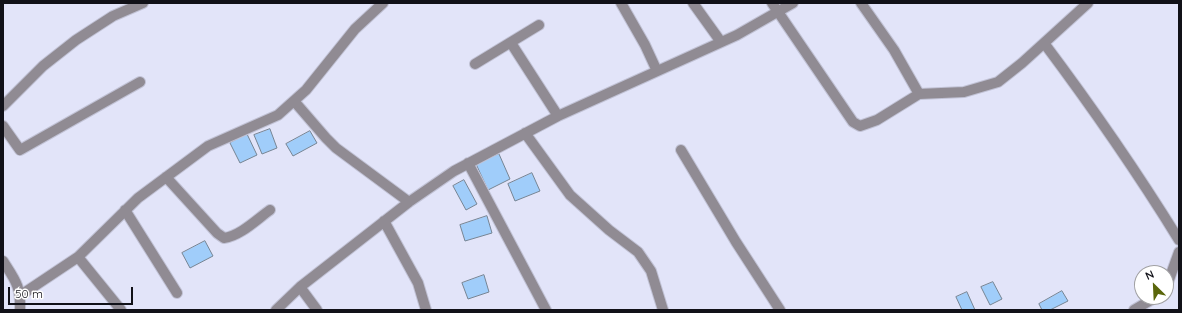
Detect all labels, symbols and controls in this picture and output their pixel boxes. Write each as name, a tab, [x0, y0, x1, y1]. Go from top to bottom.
north arrow	[1134, 265, 1174, 305]
text: N	[1143, 267, 1156, 283]
scale bar	[10, 279, 135, 305]
text: 50 m	[15, 286, 43, 301]

